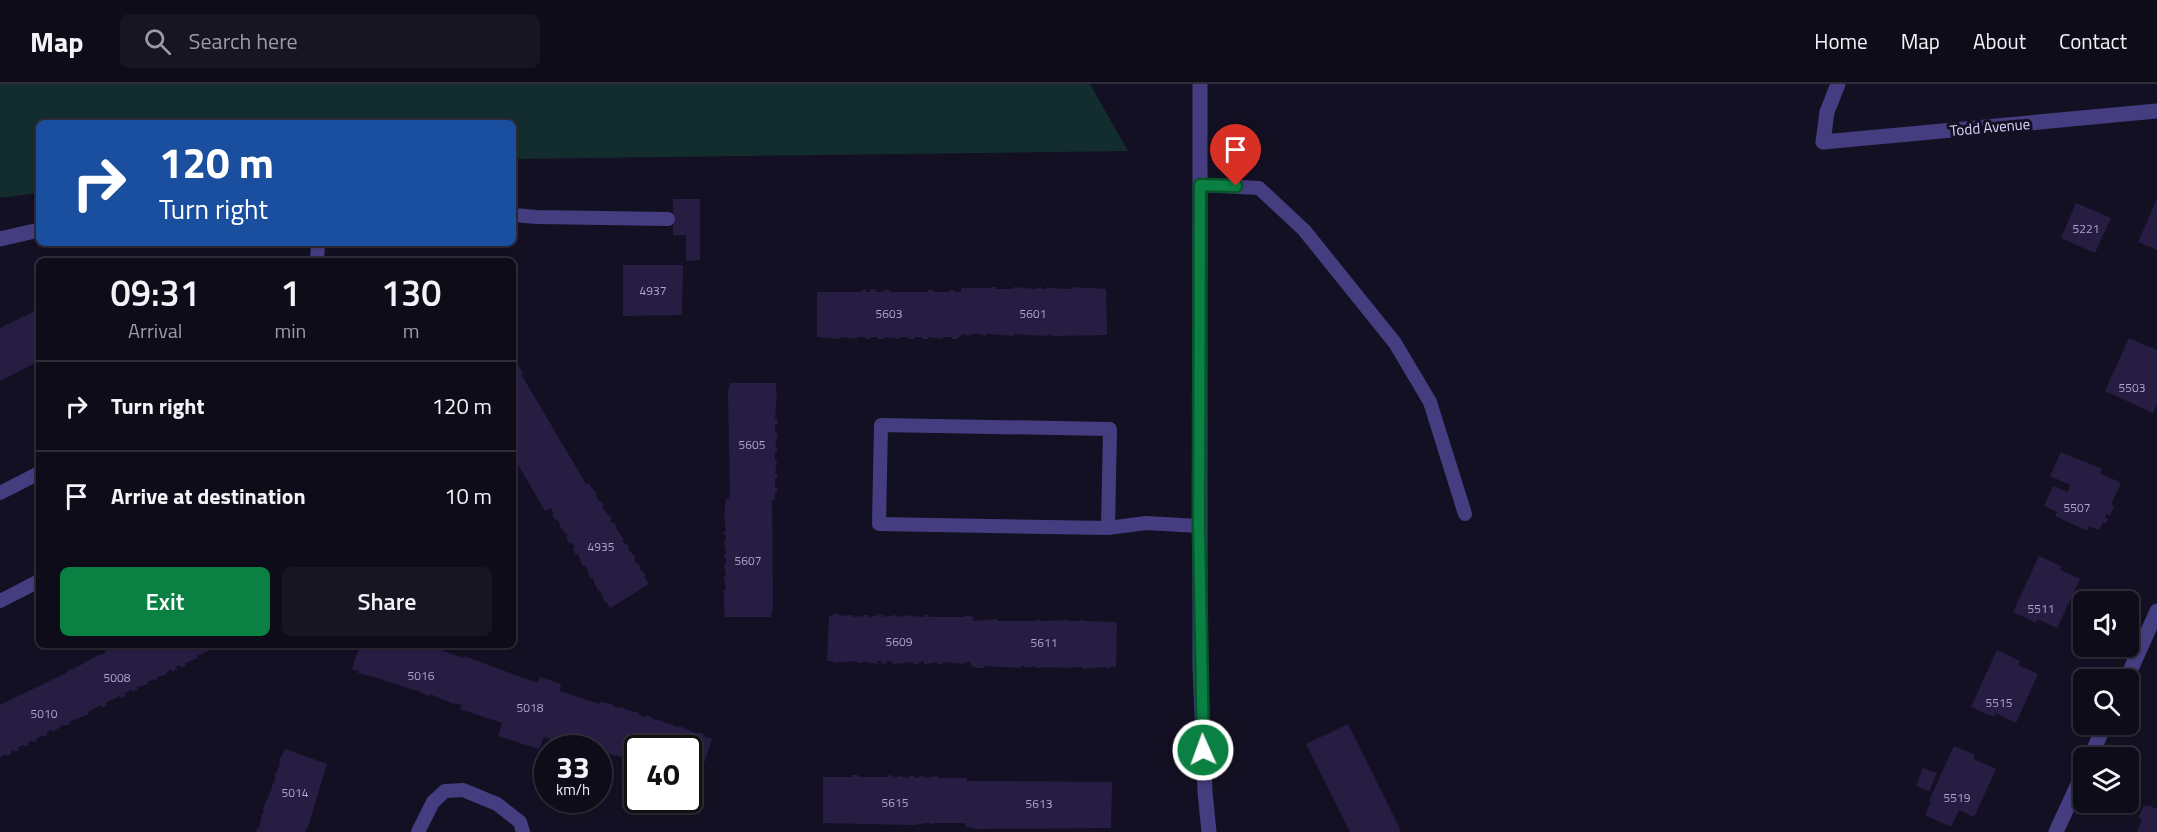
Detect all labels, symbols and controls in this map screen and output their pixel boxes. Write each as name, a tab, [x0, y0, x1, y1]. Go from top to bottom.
search box	[120, 14, 540, 68]
text: Map	[30, 20, 84, 63]
text: Search here	[189, 24, 298, 58]
icon: search	[141, 25, 174, 58]
text: Home	[1814, 25, 1868, 57]
text: Map	[1901, 25, 1940, 57]
text: About	[1973, 25, 2026, 57]
text: Contact	[2059, 25, 2127, 57]
street label: Todd Avenue	[1949, 112, 2031, 142]
pin	[1210, 124, 1261, 186]
text: 120 m	[159, 130, 274, 194]
icon: arrive	[1219, 133, 1252, 166]
icon: right	[60, 144, 138, 222]
text: Turn right	[159, 188, 268, 229]
house number: 5221	[2073, 219, 2099, 238]
text: 09:31	[111, 265, 200, 320]
text: 1	[280, 265, 300, 320]
text: 130	[381, 265, 441, 320]
house number: 4937	[640, 281, 666, 300]
house number: 5603	[876, 304, 902, 323]
house number: 5601	[1020, 304, 1046, 323]
text: Arrival	[128, 315, 182, 346]
text: min	[274, 315, 306, 346]
text: m	[403, 315, 419, 346]
house number: 5503	[2119, 378, 2145, 397]
text: Turn right	[111, 389, 205, 423]
text: 120 m	[432, 389, 492, 423]
icon: right	[60, 390, 93, 423]
house number: 5605	[739, 435, 766, 454]
text: Arrive at destination	[111, 479, 306, 513]
text: 10 m	[444, 479, 492, 513]
icon: arrive	[60, 480, 93, 513]
house number: 5507	[2064, 498, 2090, 517]
house number: 4935	[588, 537, 615, 556]
house number: 5607	[735, 551, 761, 570]
button: Exit	[60, 567, 270, 636]
button: Share	[282, 567, 492, 636]
map controls	[2073, 591, 2139, 813]
button: sound	[2073, 591, 2139, 657]
house number: 5511	[2028, 599, 2054, 618]
house number: 5609	[886, 632, 913, 651]
house number: 5611	[1031, 633, 1057, 652]
house number: 5016	[408, 666, 435, 685]
house number: 5008	[104, 668, 131, 687]
button: search	[2073, 669, 2139, 735]
house number: 5515	[1986, 693, 2013, 712]
house number: 5018	[517, 698, 544, 717]
house number: 5010	[31, 704, 58, 723]
position arrow	[1171, 718, 1235, 782]
speed limit sign: 40	[624, 735, 702, 813]
text: 33	[556, 744, 590, 790]
button: layers	[2073, 747, 2139, 813]
text: km/h	[556, 778, 590, 801]
house number: 5014	[282, 783, 309, 802]
house number: 5519	[1944, 788, 1971, 807]
house number: 5615	[882, 793, 909, 812]
house number: 5613	[1026, 794, 1052, 813]

